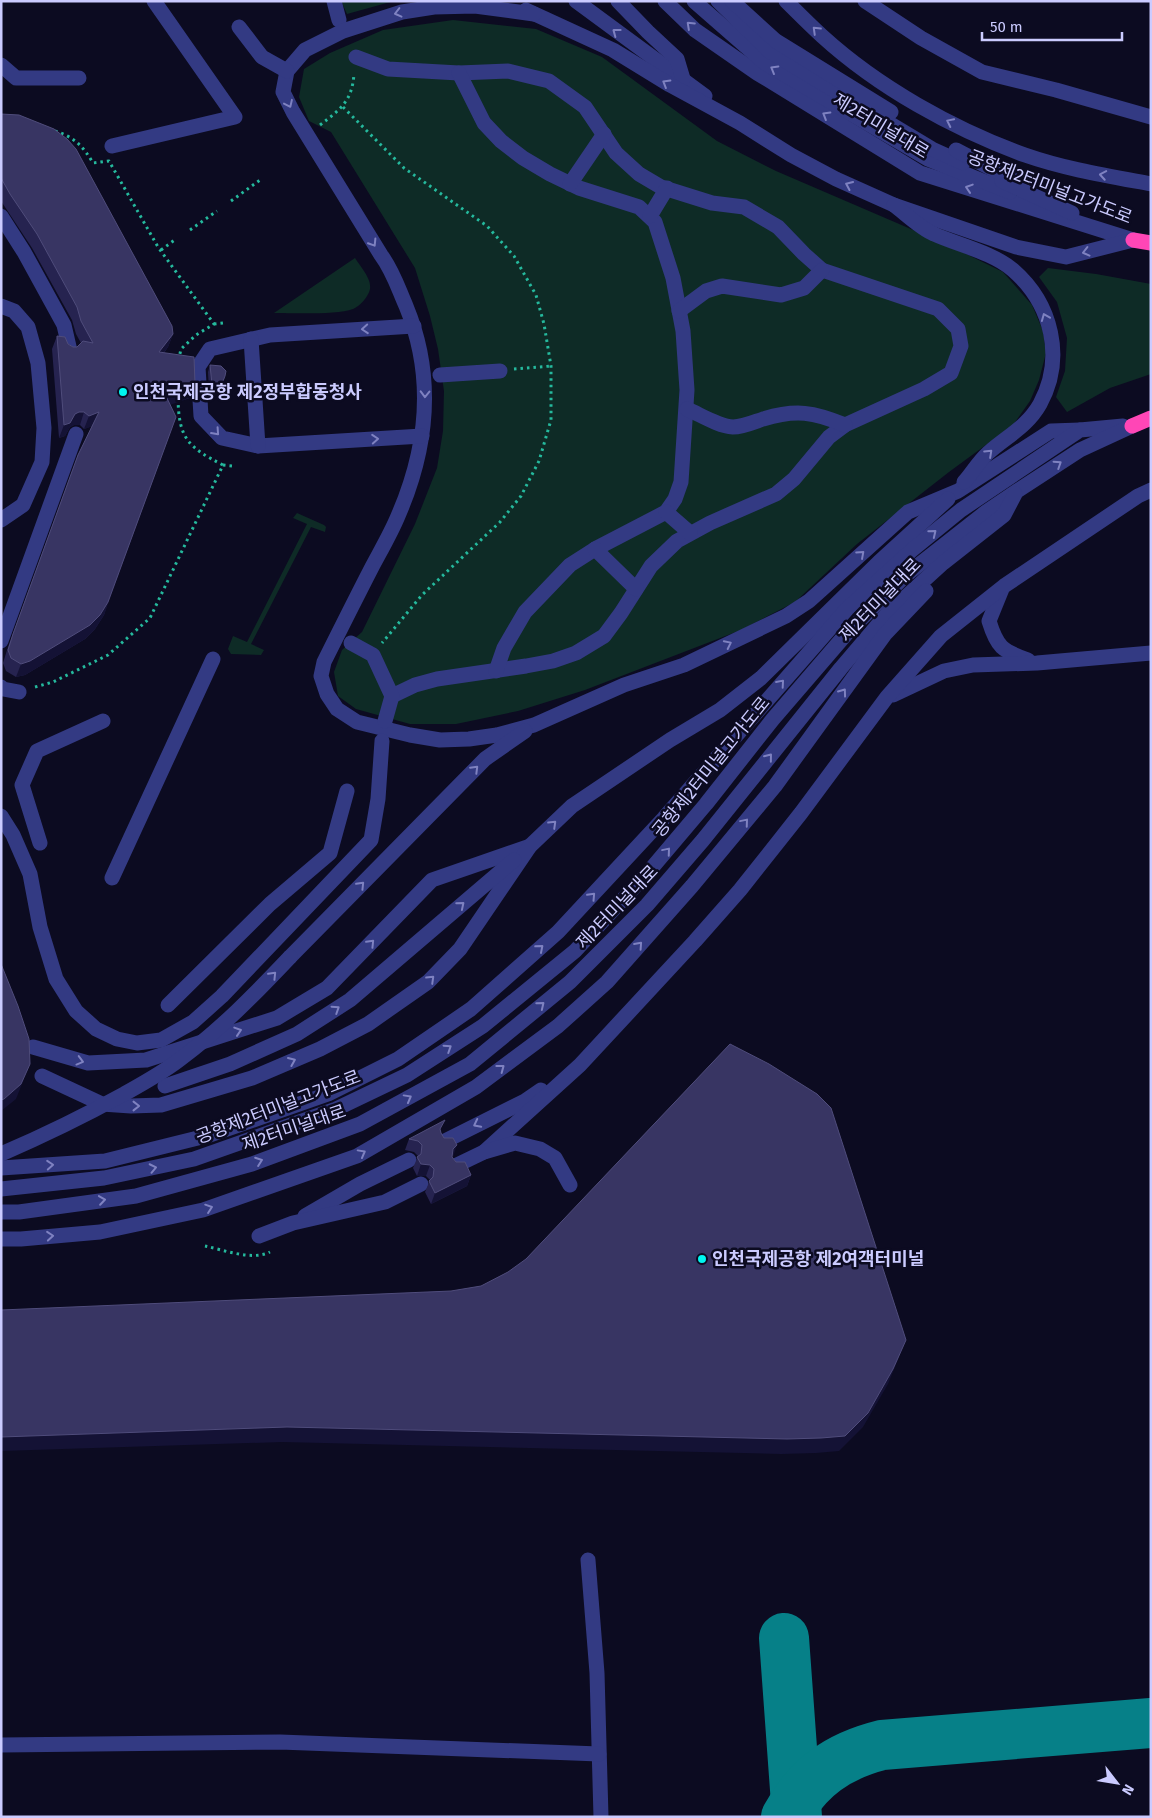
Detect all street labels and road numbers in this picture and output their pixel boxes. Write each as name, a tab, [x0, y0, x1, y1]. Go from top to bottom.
street label: 제2터미널대로	[829, 89, 933, 163]
street label: 공항제2터미널고가도로	[965, 145, 1135, 229]
street label: 제2터미널대로	[834, 553, 926, 647]
street label: 공항제2터미널고가도로	[648, 692, 774, 842]
street label: 제2터미널대로	[571, 860, 663, 954]
street label: 공항제2터미널고가도로	[193, 1065, 363, 1149]
street label: 제2터미널대로	[239, 1100, 349, 1156]

